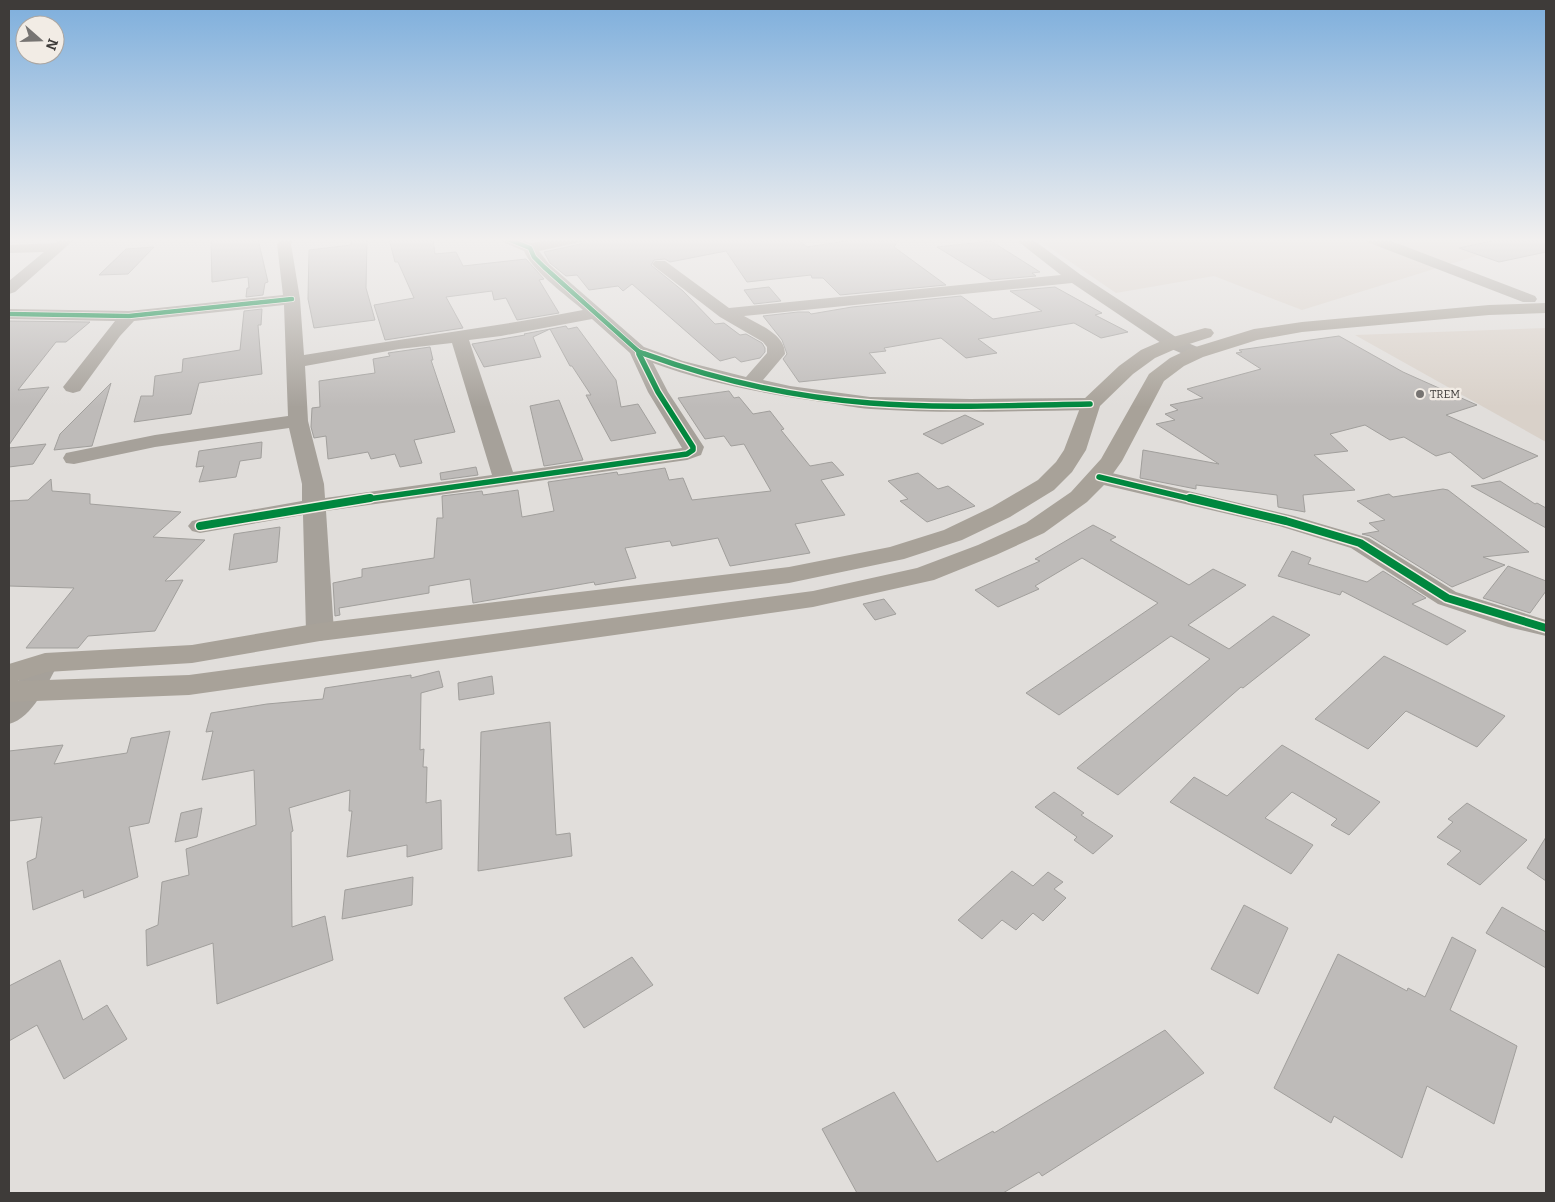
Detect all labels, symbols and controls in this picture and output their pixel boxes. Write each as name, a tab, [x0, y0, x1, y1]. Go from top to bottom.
north arrow	[15, 15, 65, 65]
text: N	[42, 36, 62, 52]
marker: TREM	[1414, 388, 1426, 400]
place label: TREM	[1430, 388, 1460, 401]

